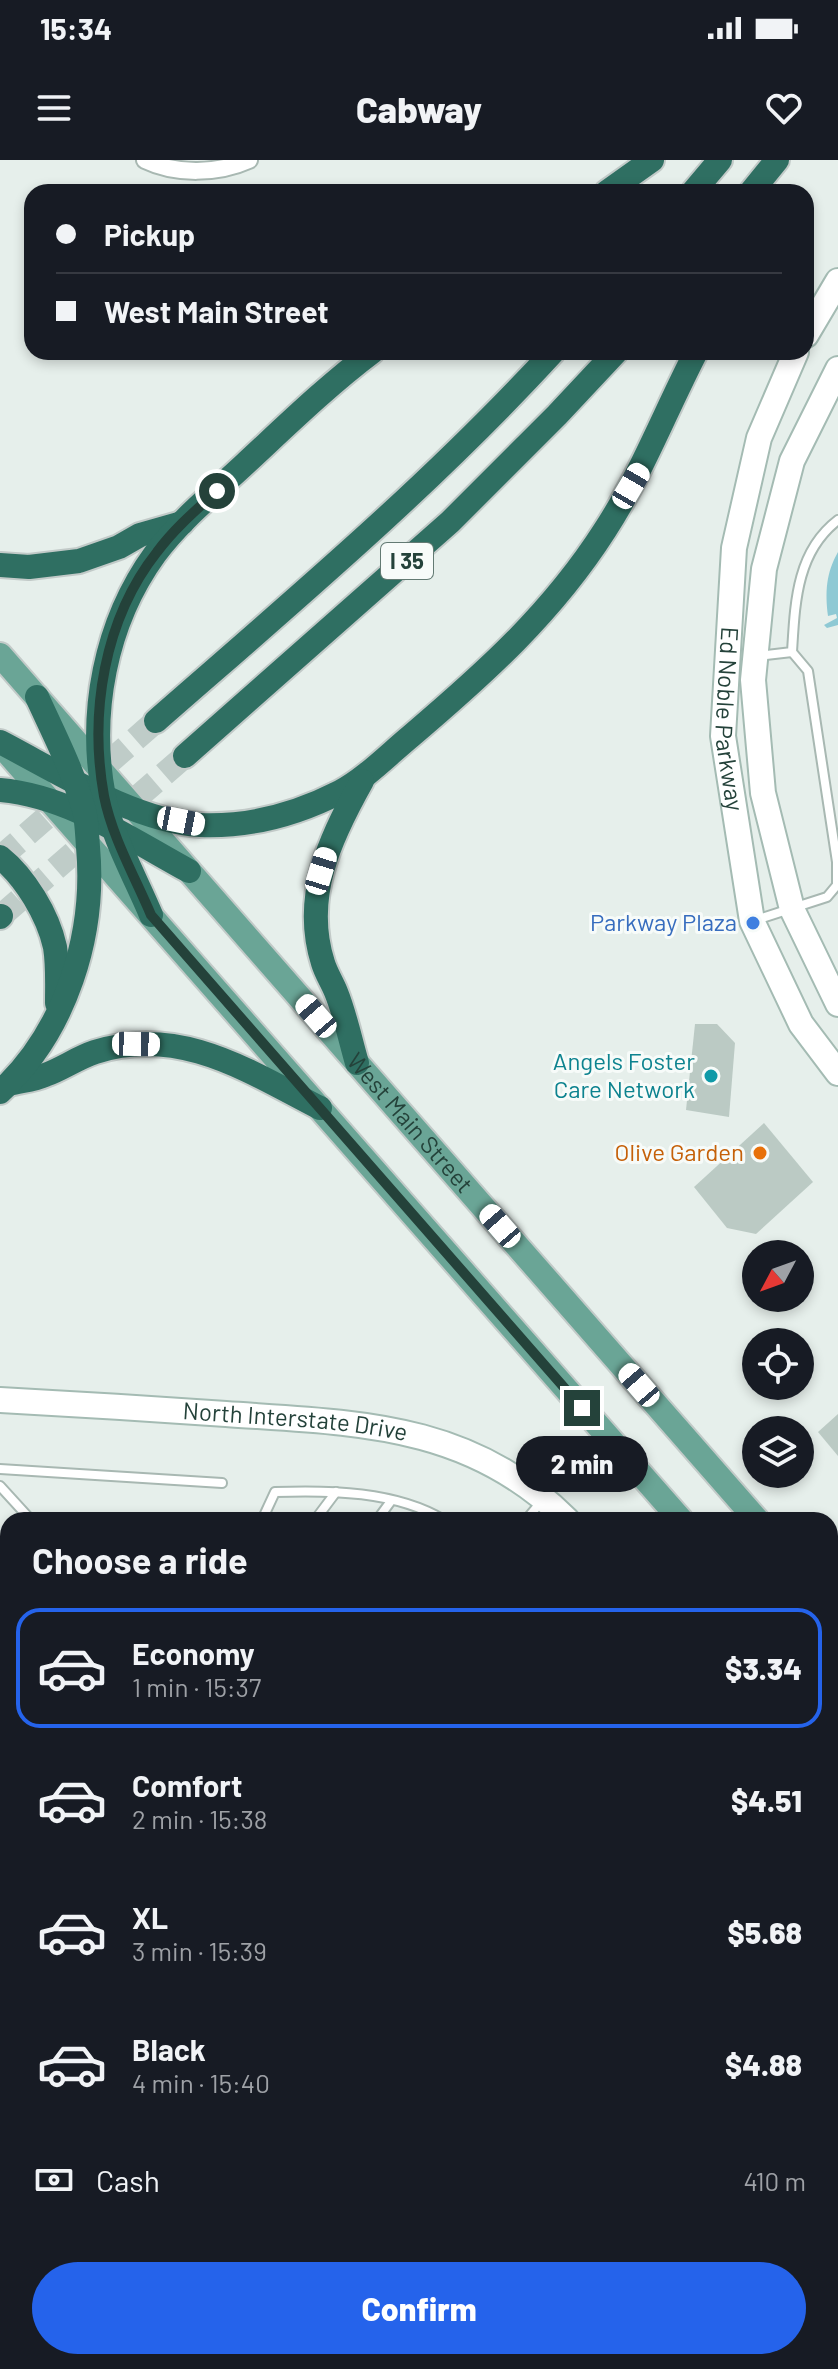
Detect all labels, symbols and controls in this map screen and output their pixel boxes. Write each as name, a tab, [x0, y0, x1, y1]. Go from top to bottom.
text: 15:34	[40, 10, 112, 46]
icon: menu	[32, 86, 76, 130]
icon: heart	[762, 86, 806, 130]
text: Cabway	[356, 87, 482, 130]
text: Pickup	[104, 216, 195, 252]
text: West Main Street	[104, 293, 329, 329]
car	[609, 459, 653, 513]
route start	[199, 473, 235, 509]
road number: I 35	[381, 543, 433, 579]
street label: Ed Noble Parkway	[710, 626, 751, 813]
car	[155, 805, 207, 837]
car	[303, 845, 339, 897]
place label: Parkway Plaza	[590, 907, 737, 936]
marker: Parkway Plaza	[744, 914, 762, 932]
car	[291, 990, 341, 1042]
car	[112, 1032, 160, 1056]
street label: West Main Street	[342, 1046, 480, 1198]
place label: Angels Foster Care Network	[553, 1046, 695, 1103]
marker: Angels Foster Care Network	[702, 1067, 720, 1085]
place label: Olive Garden	[615, 1137, 744, 1166]
marker: Olive Garden	[751, 1144, 769, 1162]
car	[475, 1200, 525, 1252]
north arrow	[742, 1240, 814, 1312]
map controls	[742, 1240, 814, 1488]
button: locate	[742, 1328, 814, 1400]
car	[614, 1359, 664, 1411]
route end	[564, 1390, 600, 1426]
street label: North Interstate Drive	[182, 1395, 411, 1446]
button: layers	[742, 1416, 814, 1488]
callout: 2 min	[516, 1436, 648, 1492]
text: 2 min	[551, 1448, 613, 1479]
text: Choose a ride	[32, 1538, 248, 1581]
icon: car	[36, 1632, 108, 1704]
text: Economy	[132, 1635, 255, 1671]
text: $3.34	[725, 1650, 802, 1686]
text: 1 min · 15:37	[132, 1671, 261, 1702]
icon: car	[36, 1764, 108, 1836]
text: Comfort	[132, 1767, 242, 1803]
text: $4.51	[731, 1782, 802, 1818]
text: 2 min · 15:38	[132, 1803, 267, 1834]
icon: car	[36, 1896, 108, 1968]
text: XL	[132, 1899, 168, 1935]
text: $5.68	[727, 1914, 802, 1950]
text: 3 min · 15:39	[132, 1935, 267, 1966]
icon: car	[36, 2028, 108, 2100]
text: Black	[132, 2031, 206, 2067]
text: $4.88	[725, 2046, 802, 2082]
text: 4 min · 15:40	[132, 2067, 270, 2098]
icon: cash	[32, 2158, 76, 2202]
text: Cash	[96, 2162, 160, 2198]
text: 410 m	[744, 2165, 806, 2196]
button: Confirm	[32, 2262, 806, 2354]

